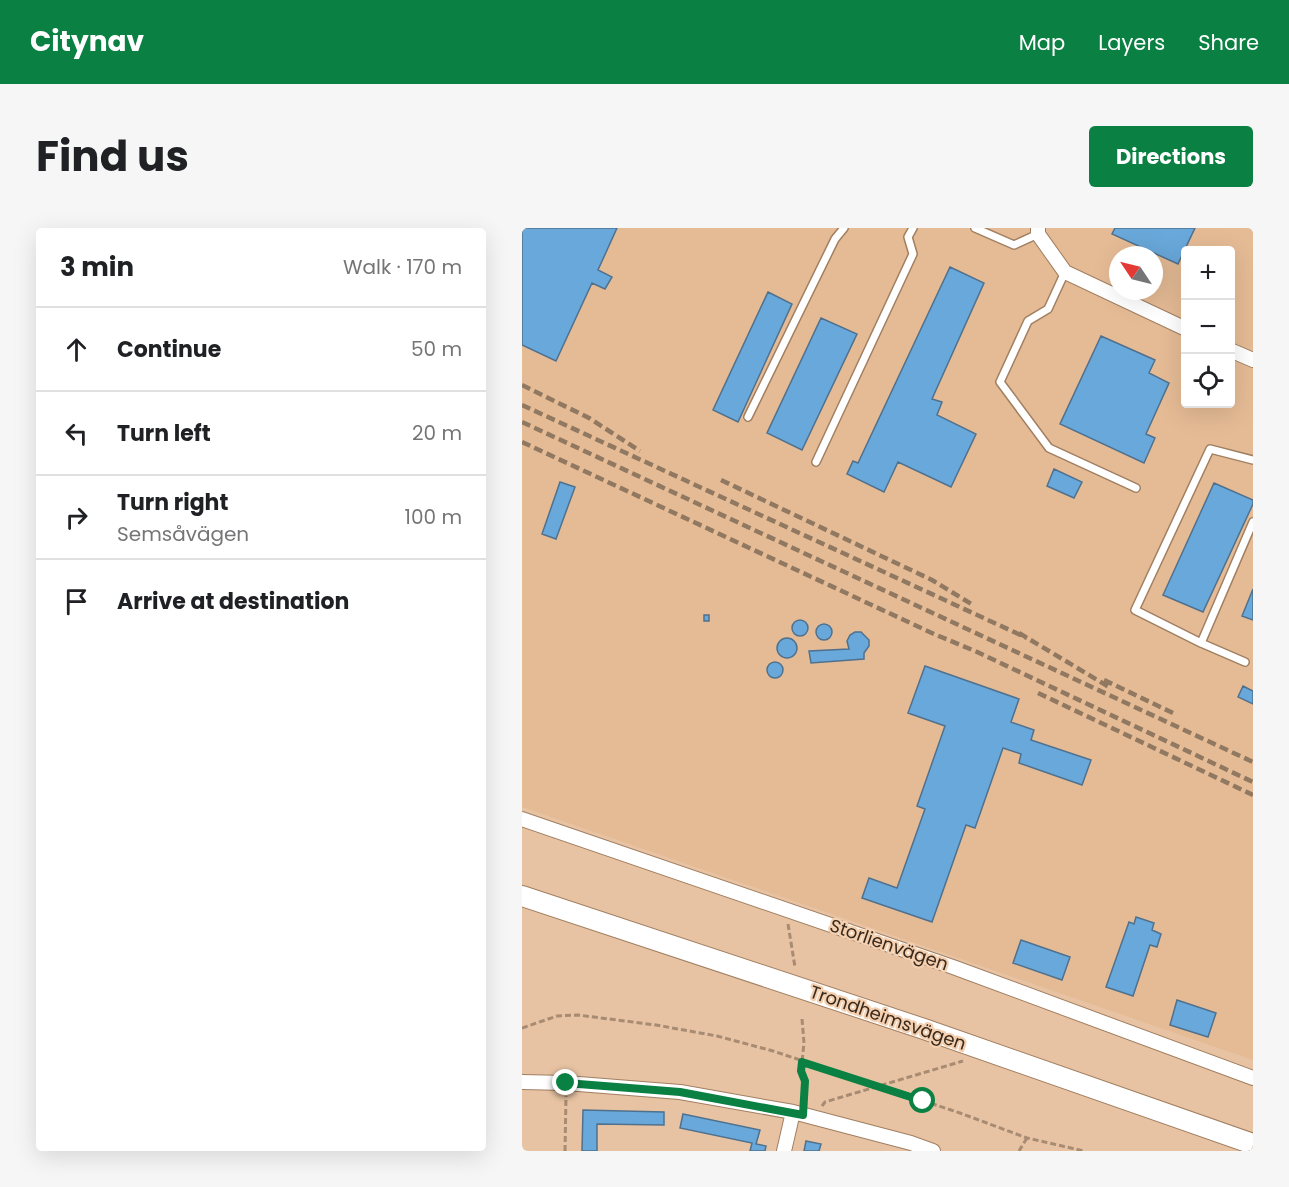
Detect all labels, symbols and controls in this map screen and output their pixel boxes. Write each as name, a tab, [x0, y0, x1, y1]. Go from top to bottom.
text: Citynav	[30, 22, 144, 61]
text: Map	[1019, 28, 1065, 57]
text: Layers	[1098, 28, 1165, 57]
text: Share	[1198, 28, 1259, 57]
button: Directions	[1089, 126, 1253, 187]
text: Find us	[36, 127, 189, 186]
north arrow	[1109, 246, 1163, 300]
map controls	[1181, 246, 1235, 408]
button: +	[1181, 246, 1235, 300]
text: 3 min	[60, 249, 134, 285]
text: Walk · 170 m	[343, 253, 462, 281]
button: −	[1181, 300, 1235, 354]
icon: ahead	[60, 333, 93, 366]
text: Continue	[117, 334, 221, 365]
text: 50 m	[411, 335, 462, 363]
button: locate	[1181, 354, 1235, 408]
icon: left	[60, 417, 93, 450]
text: Turn left	[117, 418, 211, 449]
text: 20 m	[412, 419, 462, 447]
text: Turn right	[117, 487, 228, 518]
icon: right	[60, 501, 93, 534]
text: 100 m	[405, 503, 462, 531]
text: Semsåvägen	[117, 520, 249, 548]
icon: arrive	[60, 585, 93, 618]
text: Arrive at destination	[117, 586, 349, 617]
street label: Storlienvägen	[826, 913, 952, 977]
street label: Trondheimsvägen	[807, 979, 970, 1056]
route end	[552, 1069, 578, 1095]
route start	[909, 1087, 935, 1113]

